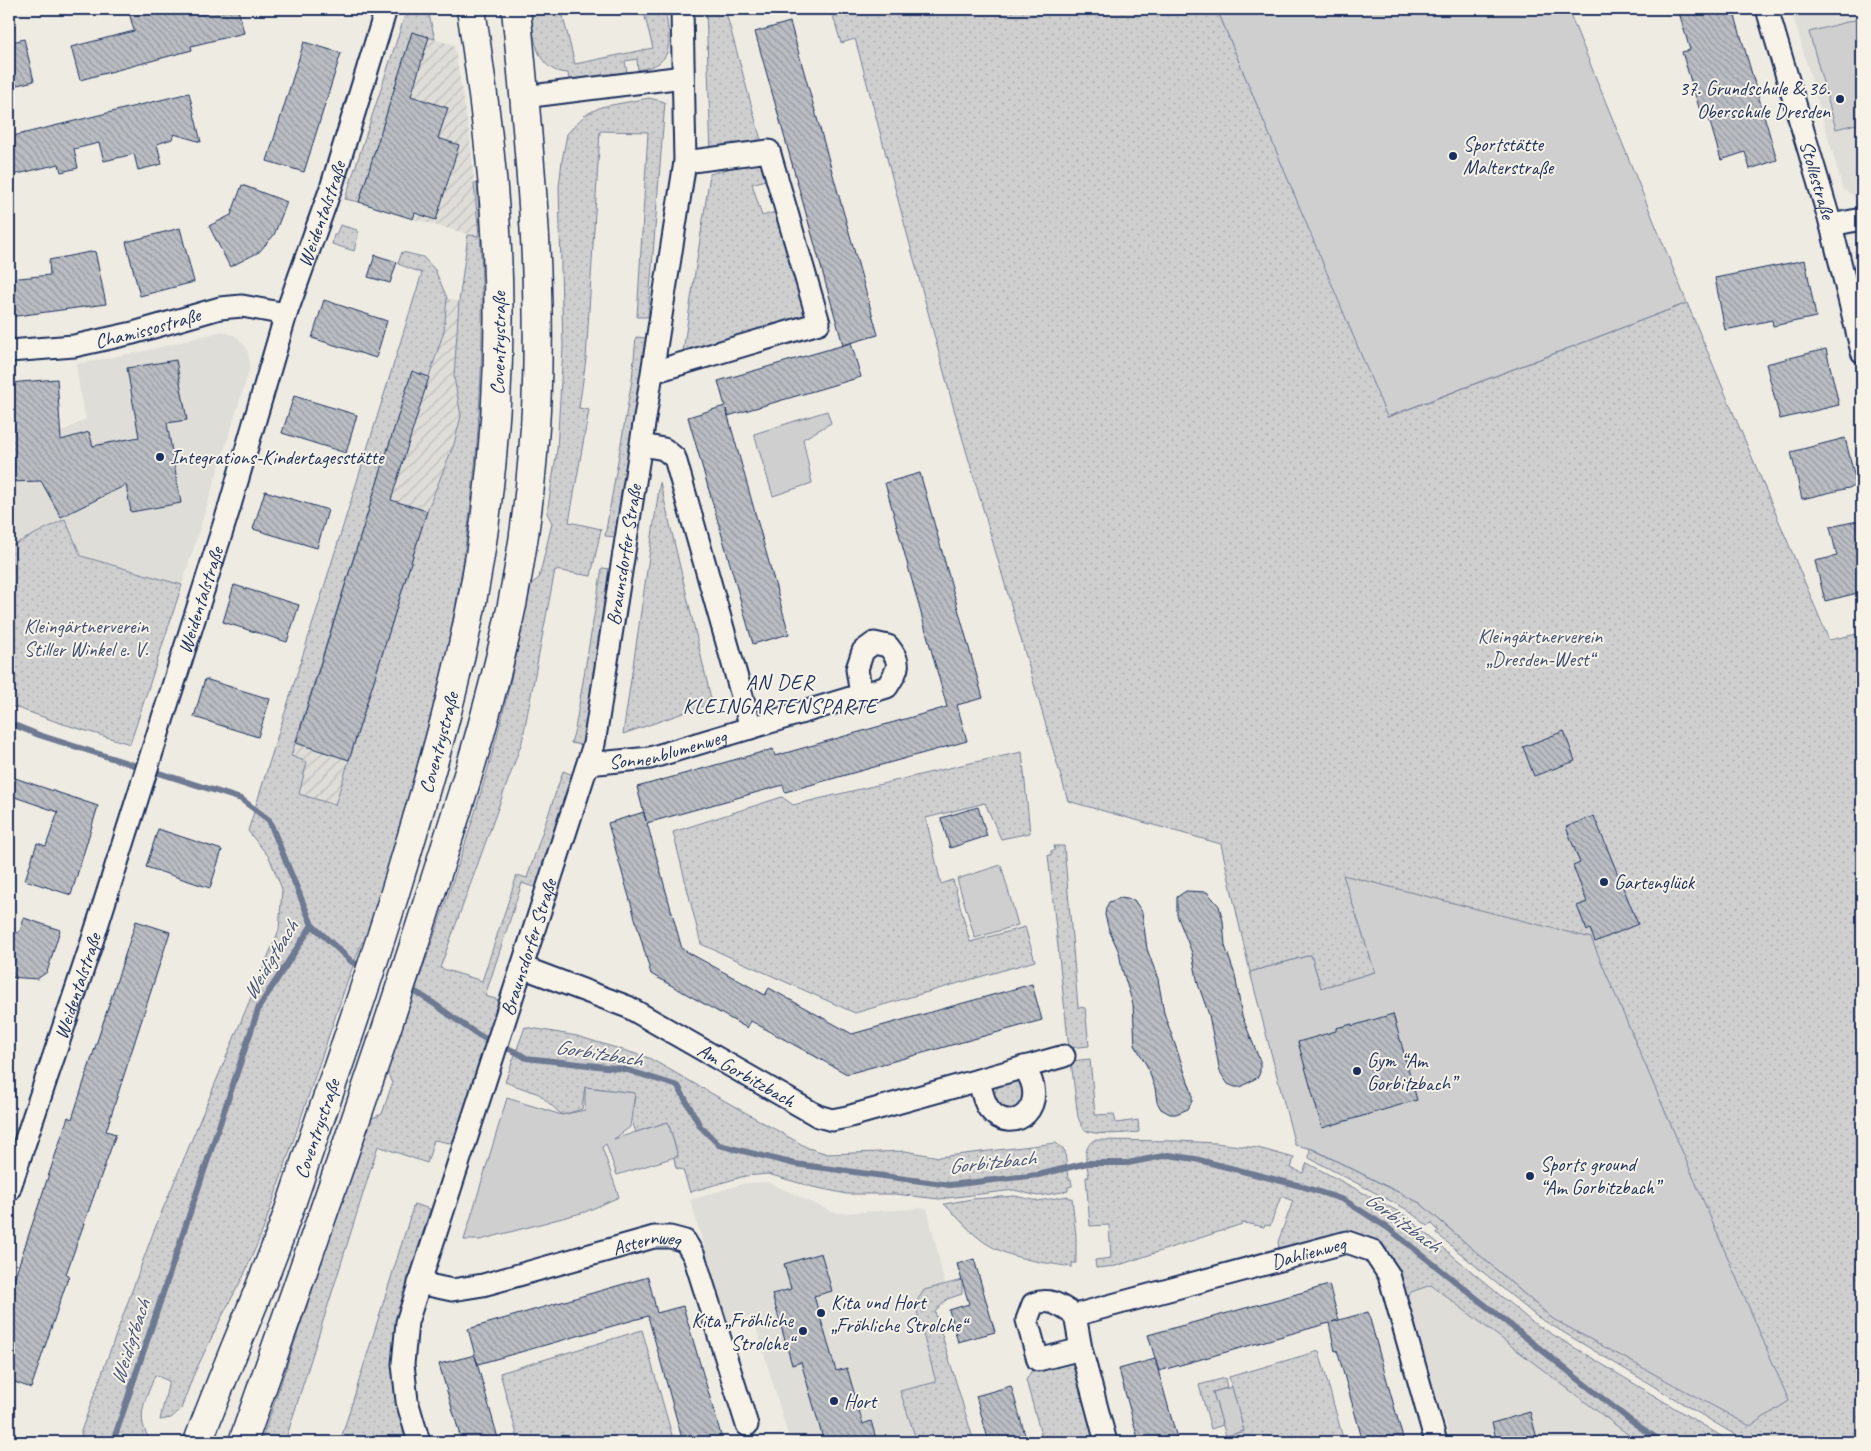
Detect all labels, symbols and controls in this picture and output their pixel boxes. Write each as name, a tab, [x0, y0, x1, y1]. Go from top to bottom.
place label: 37. Grundschule & 36. Oberschule Dresden	[1679, 76, 1831, 124]
marker: 37. Grundschule & 36. Oberschule Dresden	[1834, 93, 1846, 105]
place label: Sportstätte Malterstraße	[1463, 132, 1555, 180]
street label: Stollestraße	[1794, 138, 1841, 223]
marker: Sportstätte Malterstraße	[1447, 150, 1459, 162]
street label: Weidentalstraße	[291, 157, 351, 270]
street label: Coventrystraße	[484, 290, 511, 395]
street label: Chamissostraße	[93, 301, 205, 354]
place label: Integrations-Kindertagesstätte	[170, 445, 385, 470]
marker: Integrations-Kindertagesstätte	[154, 451, 166, 463]
street label: Braunsdorfer Straße	[600, 481, 647, 627]
street label: Weidentalstraße	[172, 542, 229, 656]
park label: Kleingärtnerverein Stiller Winkel e. V.	[24, 614, 149, 662]
park label: Kleingärtnerverein „Dresden-West“	[1478, 624, 1603, 672]
district label: AN DER KLEINGARTENSPARTE	[683, 669, 879, 719]
street label: Coventrystraße	[413, 688, 464, 796]
street label: Sonnenblumenweg	[608, 723, 731, 774]
place label: Gartenglück	[1614, 870, 1696, 895]
street label: Braunsdorfer Straße	[494, 874, 562, 1019]
marker: Gartenglück	[1598, 876, 1610, 888]
water label: Weidigtbach	[236, 914, 304, 1004]
street label: Weidentalstraße	[48, 929, 107, 1042]
water label: Gorbitzbach	[554, 1033, 646, 1073]
street label: Am Gorbitzbach	[693, 1037, 801, 1113]
place label: Gym “Am Gorbitzbach”	[1367, 1048, 1460, 1096]
marker: Gym “Am Gorbitzbach”	[1351, 1065, 1363, 1077]
street label: Coventrystraße	[288, 1074, 346, 1182]
water label: Gorbitzbach	[947, 1144, 1039, 1179]
place label: Sports ground “Am Gorbitzbach”	[1540, 1152, 1664, 1200]
marker: Sports ground “Am Gorbitzbach”	[1524, 1170, 1536, 1182]
water label: Gorbitzbach	[1360, 1186, 1448, 1259]
street label: Asternweg	[609, 1224, 686, 1261]
street label: Dahlienweg	[1268, 1230, 1350, 1274]
place label: Kita und Hort „Fröhliche Strolche“	[831, 1290, 971, 1338]
water label: Weidigtbach	[104, 1295, 156, 1388]
marker: Kita und Hort „Fröhliche Strolche“	[815, 1307, 827, 1319]
place label: Kita „Fröhliche Strolche“	[692, 1308, 798, 1356]
marker: Kita „Fröhliche Strolche“	[797, 1325, 809, 1337]
place label: Hort	[844, 1389, 879, 1414]
marker: Hort	[828, 1395, 840, 1407]

